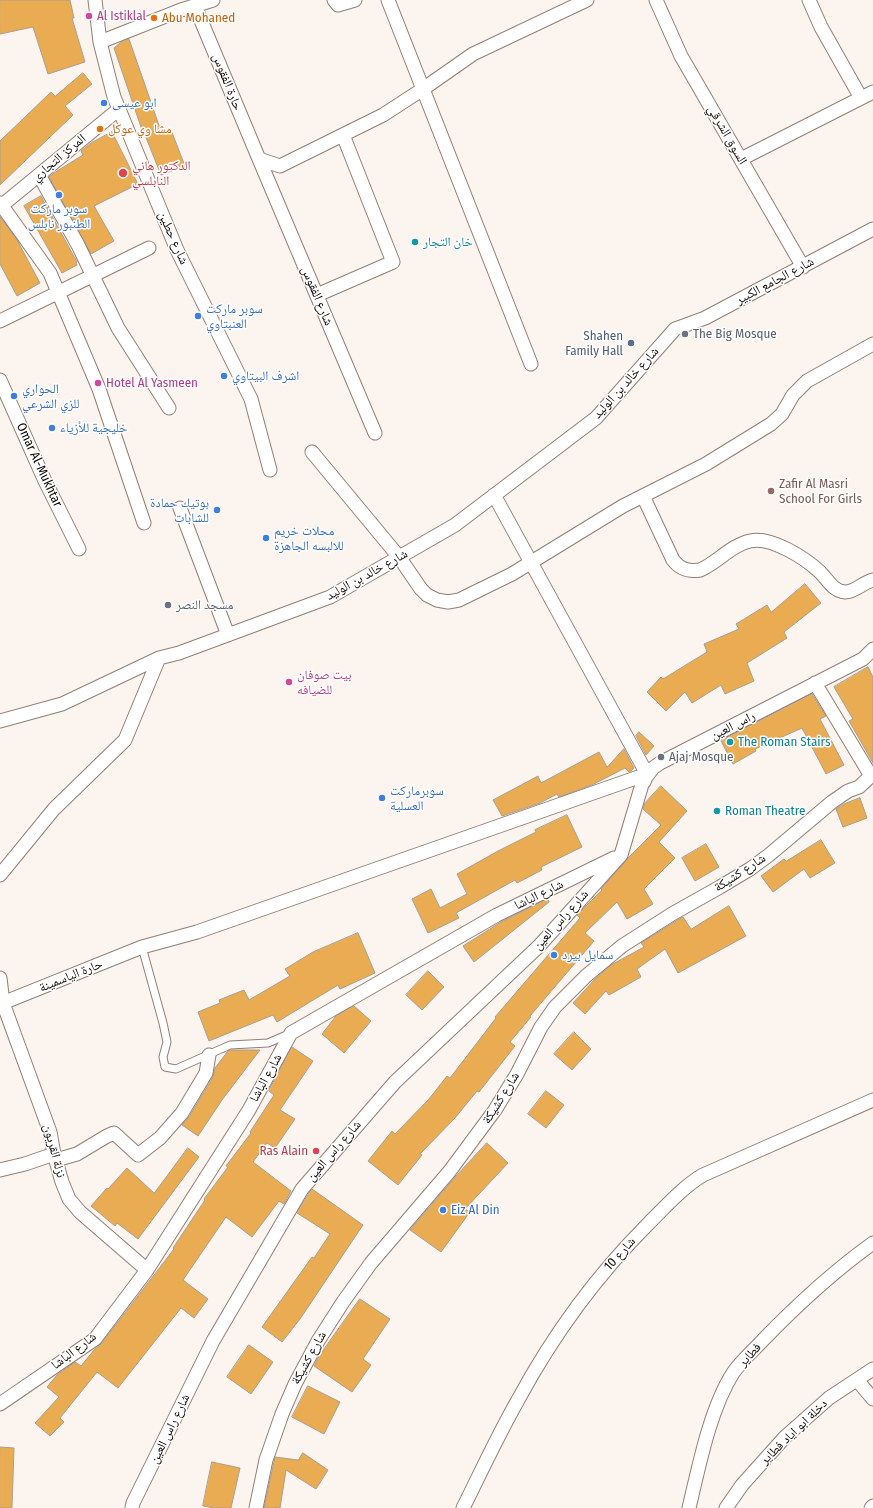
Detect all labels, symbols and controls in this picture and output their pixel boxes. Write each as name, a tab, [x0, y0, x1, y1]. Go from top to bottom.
place label: Al Istiklal	[97, 8, 146, 24]
place label: Abu Mohaned	[162, 10, 235, 26]
marker: Al Istiklal	[84, 11, 94, 21]
marker: Abu Mohaned	[149, 13, 159, 23]
street label: حارة الفقوس	[209, 51, 245, 113]
place label: ابو عيسى	[112, 95, 157, 111]
marker: ابو عيسى	[99, 98, 109, 108]
street label: السوق الشرقي	[704, 102, 750, 168]
place label: مشا وي عوكل	[108, 121, 172, 137]
marker: مشا وي عوكل	[95, 124, 105, 134]
street label: المركز التجاري	[29, 131, 89, 185]
place label: الدكتور هاني النابلسي	[132, 158, 191, 189]
marker: الدكتور هاني النابلسي	[117, 167, 129, 179]
marker: سوبر ماركت الطنبور نابلس	[54, 190, 64, 200]
place label: سوبر ماركت الطنبور نابلس	[28, 201, 90, 232]
street label: شارع حطين	[154, 209, 192, 267]
place label: خان التجار	[423, 234, 473, 250]
marker: خان التجار	[410, 237, 420, 247]
street label: شارع الجامع الكبير	[733, 254, 817, 308]
street label: شارع الفقوس	[298, 264, 336, 328]
place label: سوبر ماركت العنبتاوي	[206, 301, 263, 332]
marker: سوبر ماركت العنبتاوي	[193, 311, 203, 321]
place label: The Big Mosque	[693, 326, 777, 342]
place label: Shahen Family Hall	[565, 328, 623, 359]
marker: The Big Mosque	[680, 329, 690, 339]
marker: Shahen Family Hall	[626, 338, 636, 348]
street label: شارع خالد بن الوليد	[590, 344, 662, 422]
place label: اشرف البيتاوي	[232, 368, 299, 384]
marker: اشرف البيتاوي	[219, 371, 229, 381]
place label: Hotel Al Yasmeen	[106, 375, 198, 391]
marker: Hotel Al Yasmeen	[93, 378, 103, 388]
place label: الحواري للزي الشرعي	[22, 381, 79, 412]
marker: الحواري للزي الشرعي	[9, 391, 19, 401]
street label: Omar Al-Mukhtar	[13, 420, 65, 510]
place label: خليجية للأزياء	[60, 420, 128, 436]
marker: خليجية للأزياء	[47, 423, 57, 433]
place label: Zafir Al Masri School For Girls	[779, 476, 862, 507]
marker: Zafir Al Masri School For Girls	[766, 486, 776, 496]
place label: بوتيك حمادة للشابات	[150, 495, 209, 526]
marker: بوتيك حمادة للشابات	[212, 505, 222, 515]
place label: محلات خريم للالبسه الجاهزة	[274, 523, 344, 554]
marker: محلات خريم للالبسه الجاهزة	[261, 533, 271, 543]
street label: شارع خالد بن الوليد	[323, 546, 411, 604]
place label: مسجد النصر	[176, 597, 233, 613]
marker: مسجد النصر	[163, 600, 173, 610]
place label: بيت صوفان للضيافه	[297, 667, 352, 698]
marker: بيت صوفان للضيافه	[284, 677, 294, 687]
street label: راس العين	[708, 708, 758, 744]
place label: The Roman Stairs	[738, 734, 831, 750]
marker: The Roman Stairs	[725, 737, 735, 747]
place label: Ajaj Mosque	[669, 749, 734, 765]
marker: Ajaj Mosque	[656, 752, 666, 762]
place label: سوبرماركت العسلية	[390, 783, 444, 814]
marker: سوبرماركت العسلية	[377, 793, 387, 803]
place label: Roman Theatre	[725, 803, 805, 819]
marker: Roman Theatre	[712, 806, 722, 816]
street label: شارع كشيكة	[711, 851, 769, 895]
street label: شارع الباشا	[512, 876, 566, 914]
street label: شارع راس العين	[530, 887, 592, 953]
place label: سمايل بيرد	[562, 947, 613, 963]
marker: سمايل بيرد	[549, 950, 559, 960]
street label: حارة الياسمينة	[37, 956, 105, 996]
street label: شارع الباشا	[246, 1051, 286, 1105]
street label: شارع كشيكة	[479, 1069, 523, 1127]
street label: شارع راس العين	[303, 1117, 365, 1185]
street label: نزلة القريون	[39, 1123, 69, 1179]
place label: Ras Alain	[259, 1143, 308, 1159]
marker: Ras Alain	[311, 1146, 321, 1156]
place label: Eiz Al Din	[451, 1202, 500, 1218]
marker: Eiz Al Din	[438, 1205, 448, 1215]
street label: شارع 10	[601, 1234, 639, 1274]
street label: شارع الباشا	[48, 1329, 100, 1373]
street label: شارع كشيكة	[288, 1329, 330, 1387]
street label: فطاير	[735, 1340, 765, 1370]
street label: شارع راس العين	[146, 1392, 194, 1466]
street label: دخلة ابو اياد فطاير	[757, 1396, 831, 1468]

